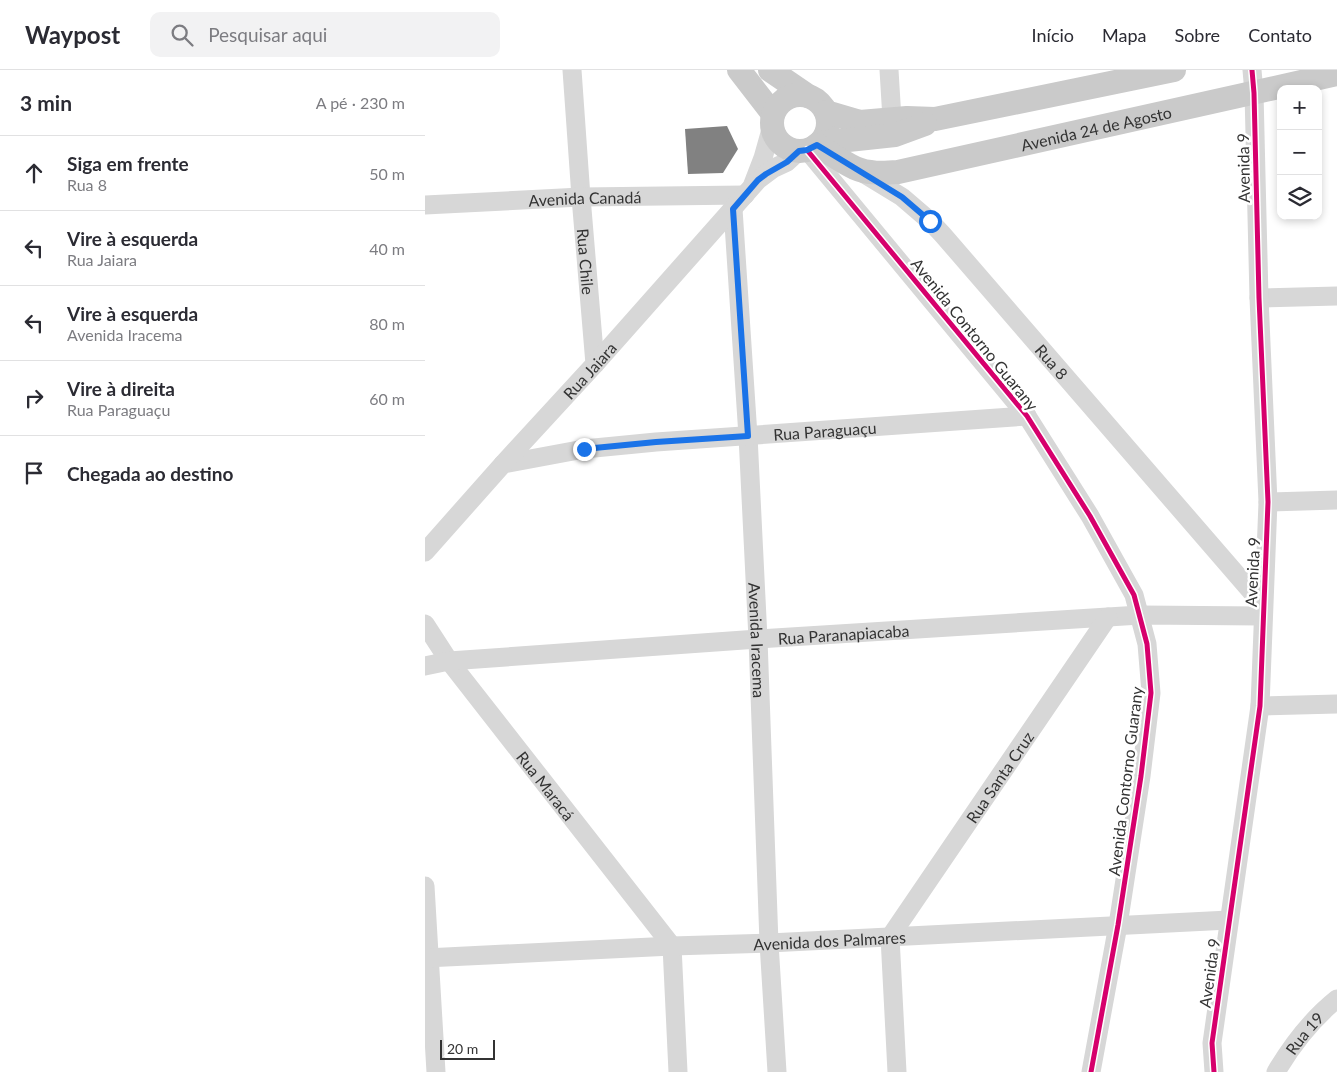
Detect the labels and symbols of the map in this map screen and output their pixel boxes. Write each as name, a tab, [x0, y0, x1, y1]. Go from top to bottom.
street label: Avenida 24 de Agosto	[1019, 102, 1173, 154]
street label: Avenida 9	[1233, 133, 1253, 203]
street label: Avenida Canadá	[528, 187, 641, 209]
route start	[919, 210, 942, 233]
street label: Rua Chile	[574, 228, 599, 295]
street label: Avenida Contorno Guarany	[908, 254, 1043, 415]
street label: Rua Jaiara	[559, 338, 620, 402]
street label: Rua 8	[1032, 340, 1072, 383]
street label: Rua Paraguaçu	[773, 417, 877, 443]
route end	[573, 438, 596, 461]
street label: Avenida 9	[1241, 537, 1263, 607]
street label: Avenida Iracema	[746, 582, 770, 698]
street label: Rua Paranapiacaba	[777, 620, 910, 647]
street label: Avenida Contorno Guarany	[1104, 685, 1146, 877]
street label: Rua Santa Cruz	[961, 727, 1037, 826]
street label: Rua Maracá	[513, 747, 579, 824]
street label: Avenida dos Palmares	[753, 927, 906, 953]
street label: Avenida 9	[1195, 937, 1223, 1009]
street label: Rua 19	[1281, 1008, 1327, 1058]
scale bar	[440, 1037, 495, 1060]

